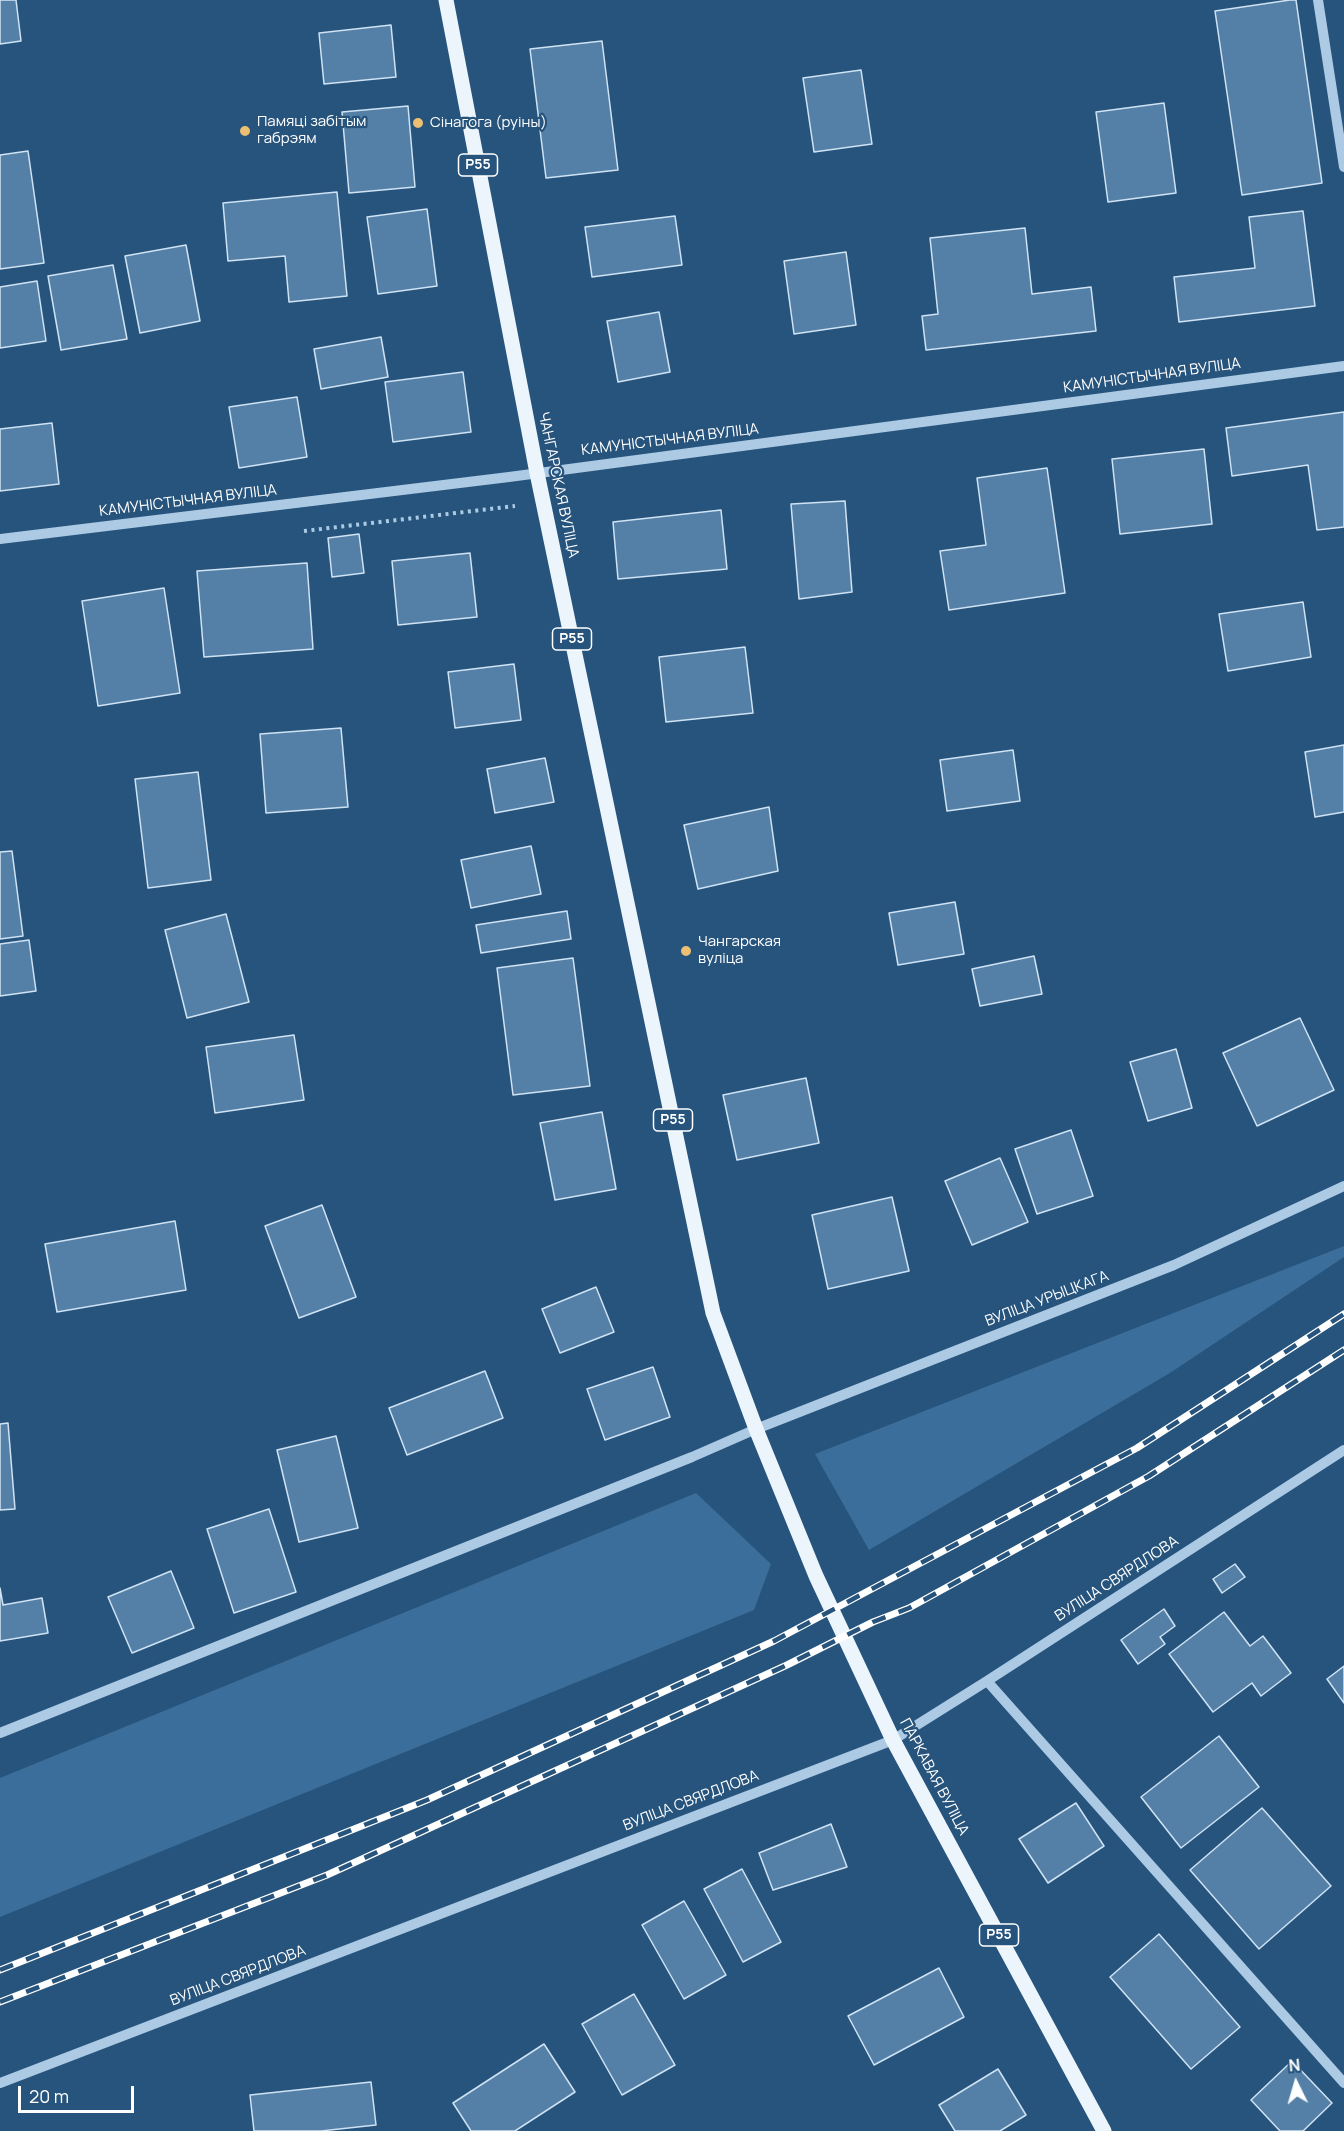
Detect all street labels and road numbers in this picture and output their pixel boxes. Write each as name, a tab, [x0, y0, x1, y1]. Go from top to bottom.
road number: Р55	[458, 154, 498, 176]
street label: КАМУНІСТЫЧНАЯ ВУЛІЦА	[1062, 355, 1242, 397]
street label: ЧАНГАРСКАЯ ВУЛІЦА	[534, 410, 582, 560]
street label: КАМУНІСТЫЧНАЯ ВУЛІЦА	[580, 420, 760, 460]
street label: КАМУНІСТЫЧНАЯ ВУЛІЦА	[98, 481, 278, 521]
road number: Р55	[552, 628, 592, 650]
road number: Р55	[654, 1109, 692, 1131]
street label: ВУЛІЦА УРЫЦКАГА	[983, 1267, 1111, 1331]
street label: ВУЛІЦА СВЯРДЛОВА	[1052, 1532, 1182, 1626]
street label: ПАРКАВАЯ ВУЛІЦА	[896, 1715, 972, 1839]
street label: ВУЛІЦА СВЯРДЛОВА	[621, 1767, 761, 1835]
road number: Р55	[980, 1924, 1018, 1946]
street label: ВУЛІЦА СВЯРДЛОВА	[168, 1942, 308, 2010]

